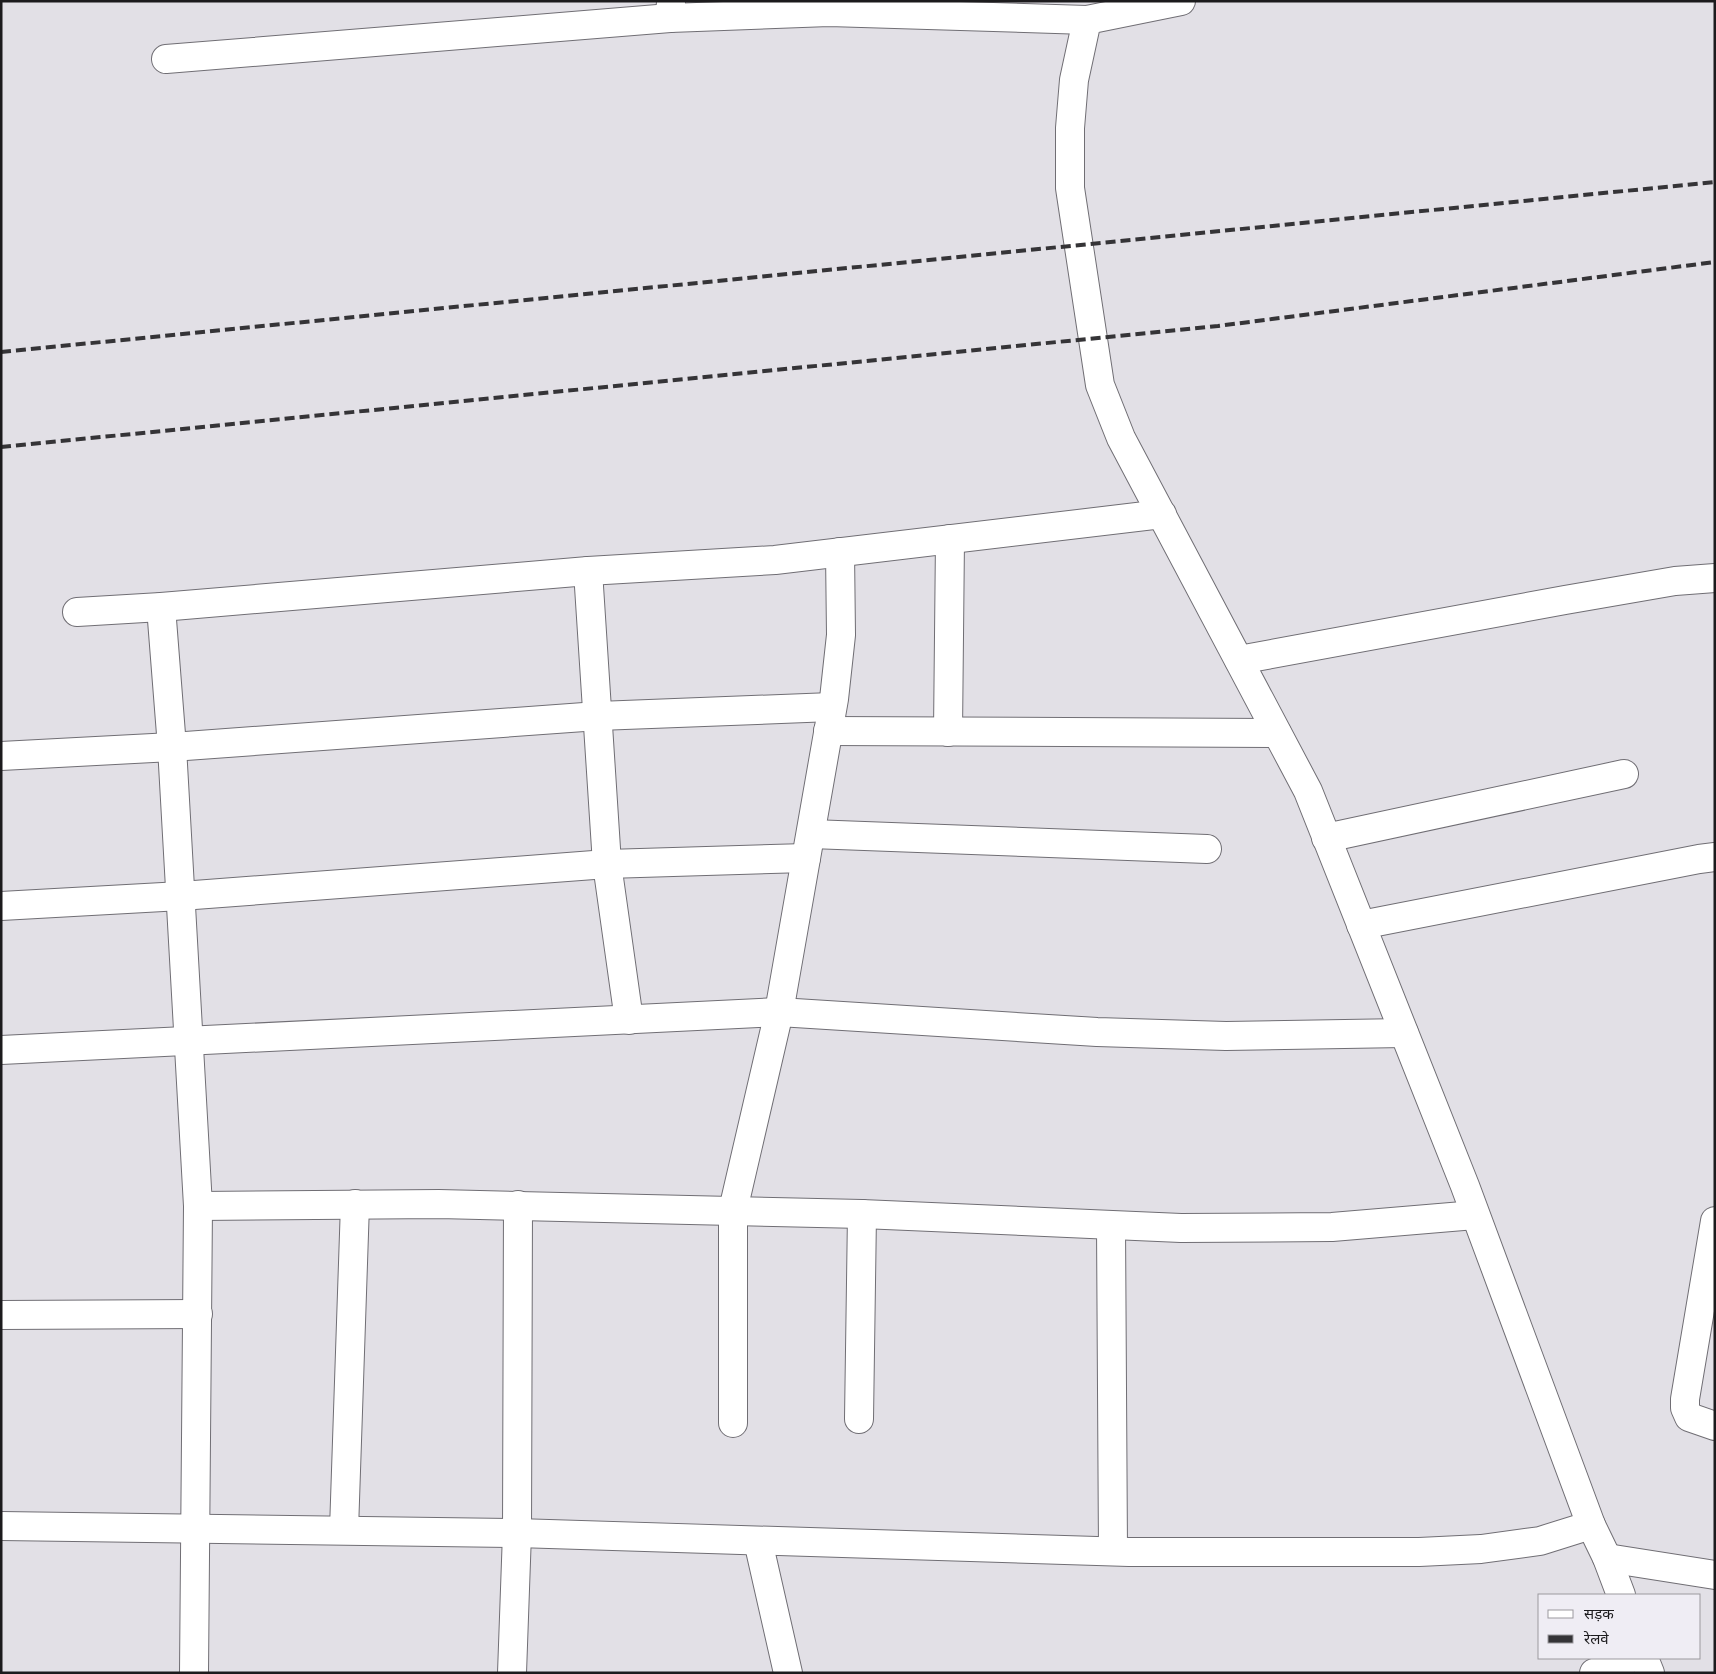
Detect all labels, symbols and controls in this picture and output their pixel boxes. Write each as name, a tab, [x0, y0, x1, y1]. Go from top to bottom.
legend	[1538, 1594, 1701, 1659]
text: सड़क	[1584, 1605, 1614, 1623]
text: रेलवे	[1583, 1630, 1609, 1648]

